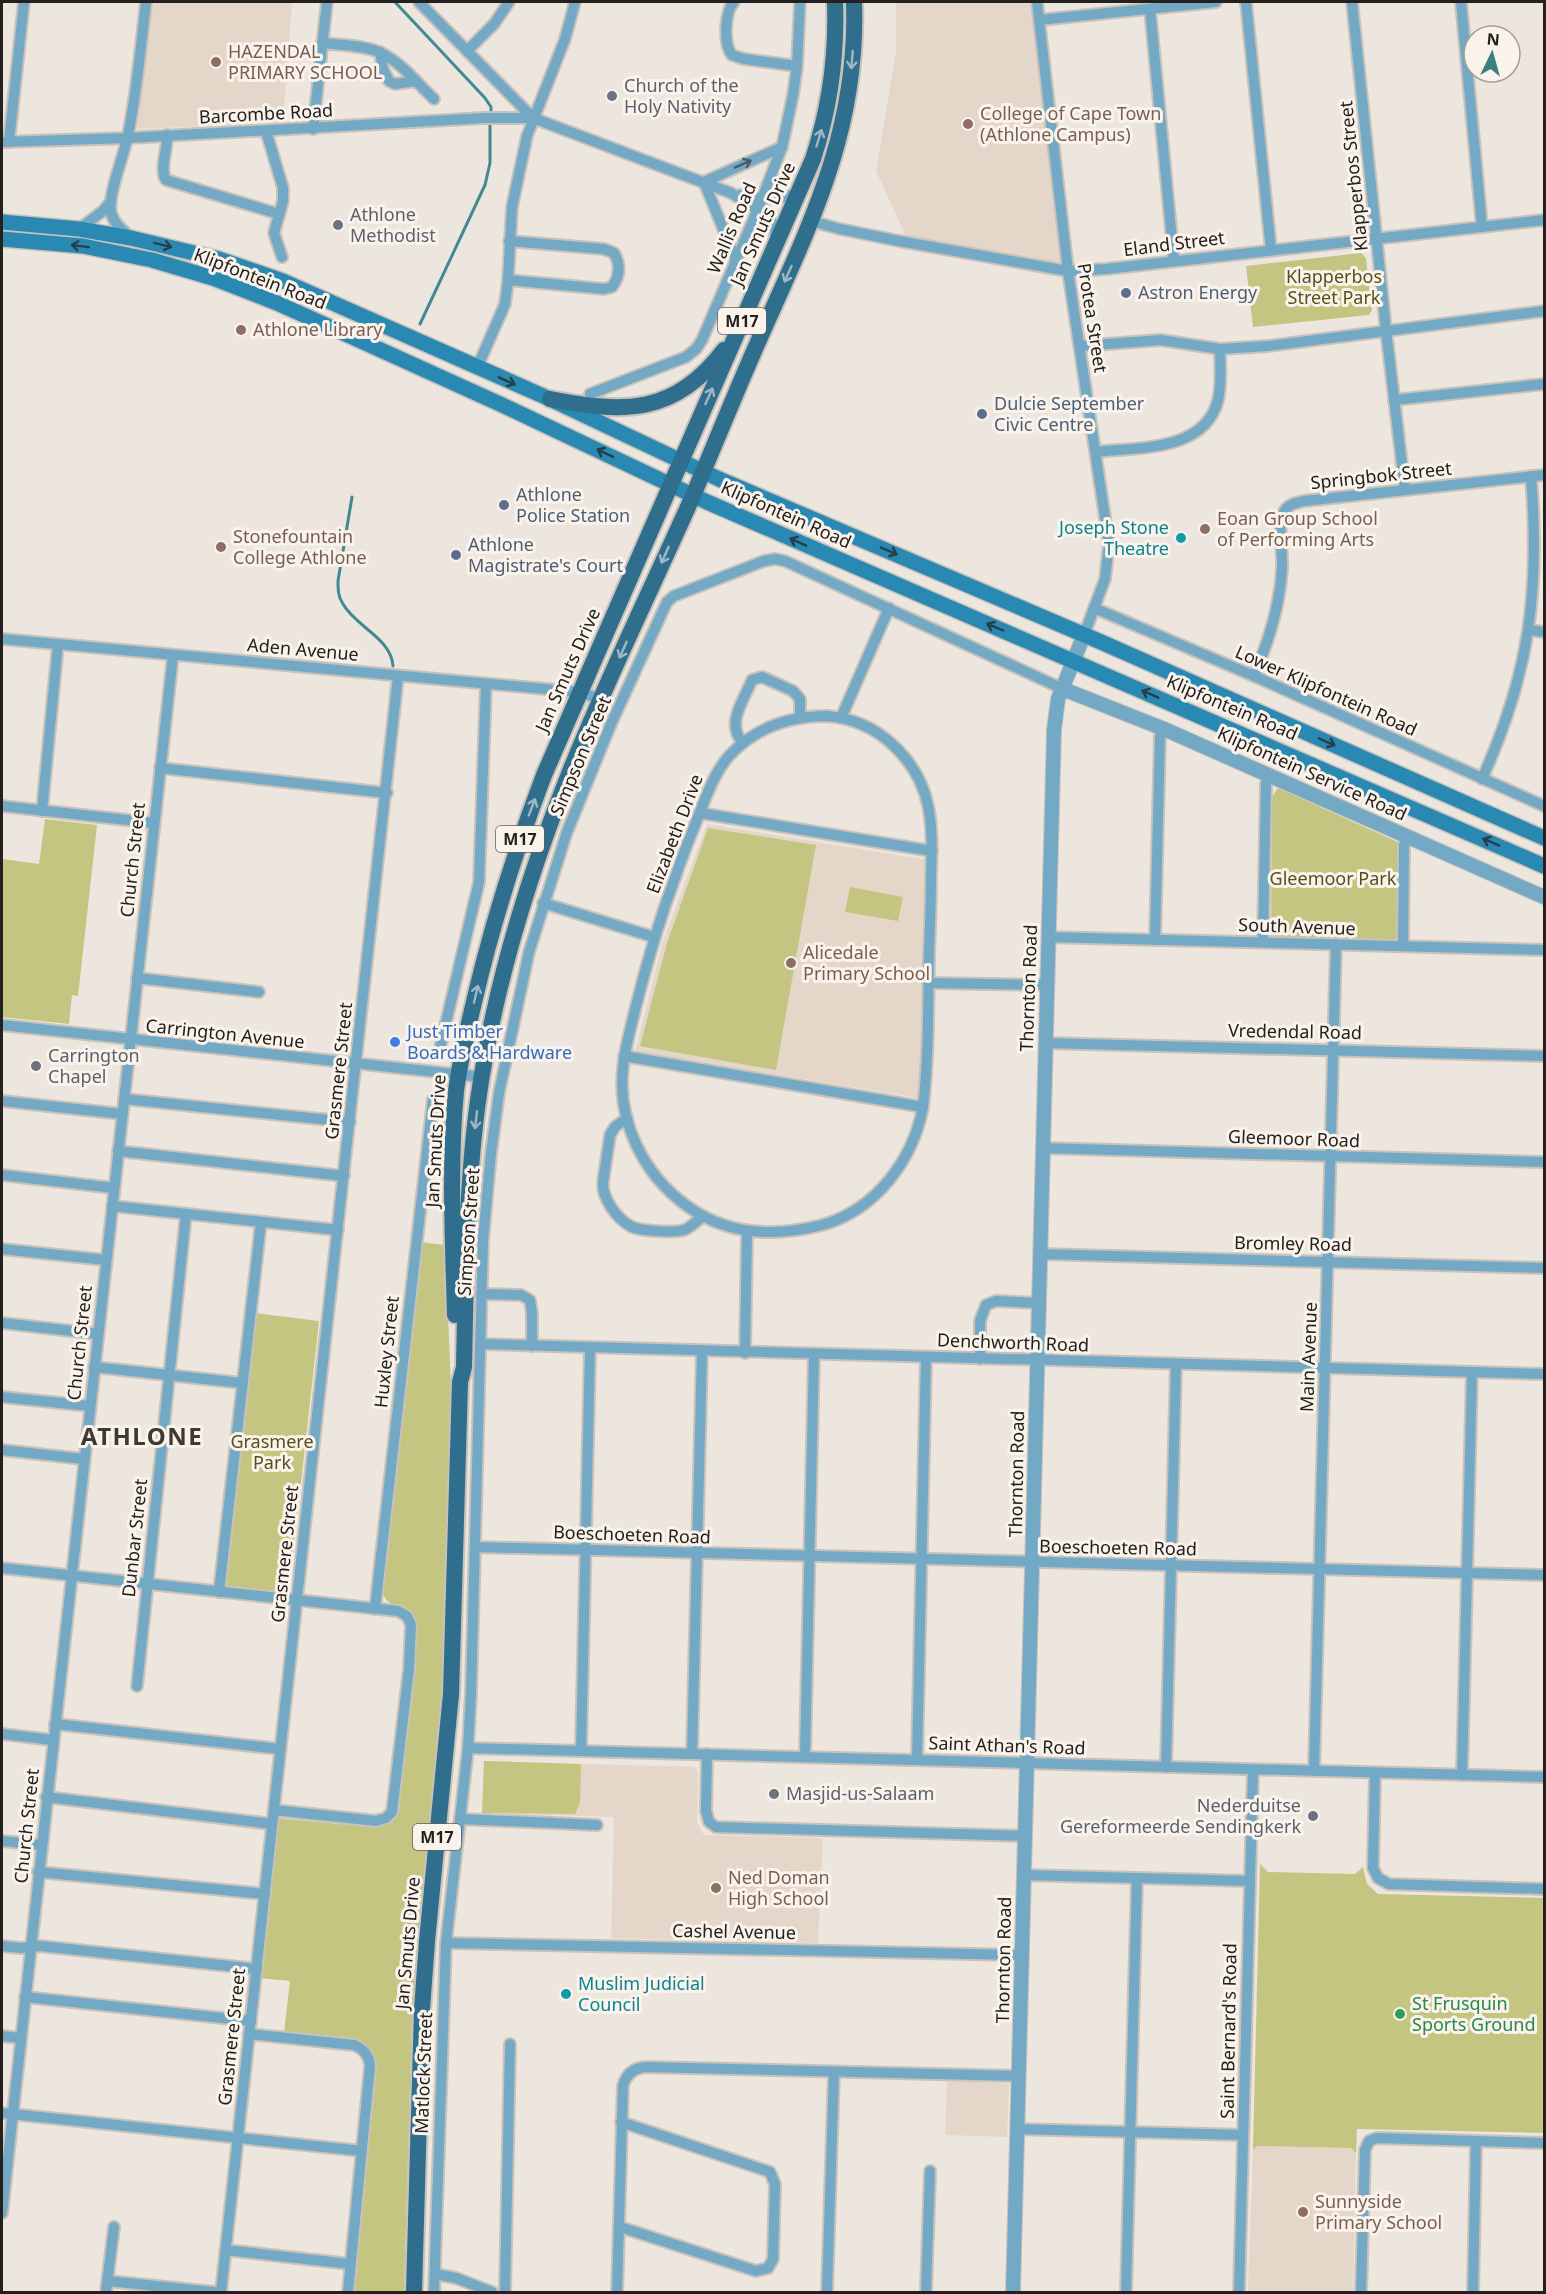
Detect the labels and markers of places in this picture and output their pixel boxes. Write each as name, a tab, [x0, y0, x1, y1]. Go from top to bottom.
place label: HAZENDAL PRIMARY SCHOOL	[228, 39, 382, 84]
marker: HAZENDAL PRIMARY SCHOOL	[209, 55, 223, 69]
place label: Church of the Holy Nativity	[624, 73, 739, 118]
marker: Church of the Holy Nativity	[605, 89, 619, 103]
place label: College of Cape Town (Athlone Campus)	[980, 101, 1161, 146]
marker: College of Cape Town (Athlone Campus)	[961, 117, 975, 131]
place label: Athlone Methodist	[350, 202, 436, 247]
marker: Athlone Methodist	[331, 218, 345, 232]
place label: Astron Energy	[1138, 280, 1258, 304]
marker: Astron Energy	[1119, 286, 1133, 300]
place label: Athlone Library	[253, 317, 383, 341]
marker: Athlone Library	[234, 323, 248, 337]
place label: Dulcie September Civic Centre	[994, 391, 1145, 436]
marker: Dulcie September Civic Centre	[975, 407, 989, 421]
place label: Athlone Police Station	[516, 482, 630, 527]
marker: Athlone Police Station	[497, 498, 511, 512]
place label: Eoan Group School of Performing Arts	[1217, 506, 1378, 551]
place label: Joseph Stone Theatre	[1057, 515, 1169, 560]
marker: Eoan Group School of Performing Arts	[1198, 522, 1212, 536]
place label: Stonefountain College Athlone	[233, 524, 367, 569]
marker: Joseph Stone Theatre	[1174, 531, 1188, 545]
place label: Athlone Magistrate's Court	[468, 532, 624, 577]
marker: Stonefountain College Athlone	[214, 540, 228, 554]
marker: Athlone Magistrate's Court	[449, 548, 463, 562]
place label: Alicedale Primary School	[803, 940, 930, 985]
marker: Alicedale Primary School	[784, 956, 798, 970]
place label: Just Timber Boards & Hardware	[405, 1019, 572, 1064]
marker: Just Timber Boards & Hardware	[388, 1035, 402, 1049]
place label: Carrington Chapel	[48, 1043, 140, 1088]
marker: Carrington Chapel	[29, 1059, 43, 1073]
place label: Masjid-us-Salaam	[786, 1781, 934, 1805]
marker: Masjid-us-Salaam	[767, 1787, 781, 1801]
place label: Nederduitse Gereformeerde Sendingkerk	[1060, 1793, 1301, 1838]
marker: Nederduitse Gereformeerde Sendingkerk	[1306, 1809, 1320, 1823]
place label: Ned Doman High School	[728, 1865, 830, 1910]
marker: Ned Doman High School	[709, 1881, 723, 1895]
place label: Muslim Judicial Council	[578, 1971, 705, 2016]
marker: Muslim Judicial Council	[559, 1987, 573, 2001]
place label: St Frusquin Sports Ground	[1412, 1991, 1535, 2036]
marker: St Frusquin Sports Ground	[1393, 2007, 1407, 2021]
place label: Sunnyside Primary School	[1315, 2189, 1442, 2234]
marker: Sunnyside Primary School	[1296, 2205, 1310, 2219]

